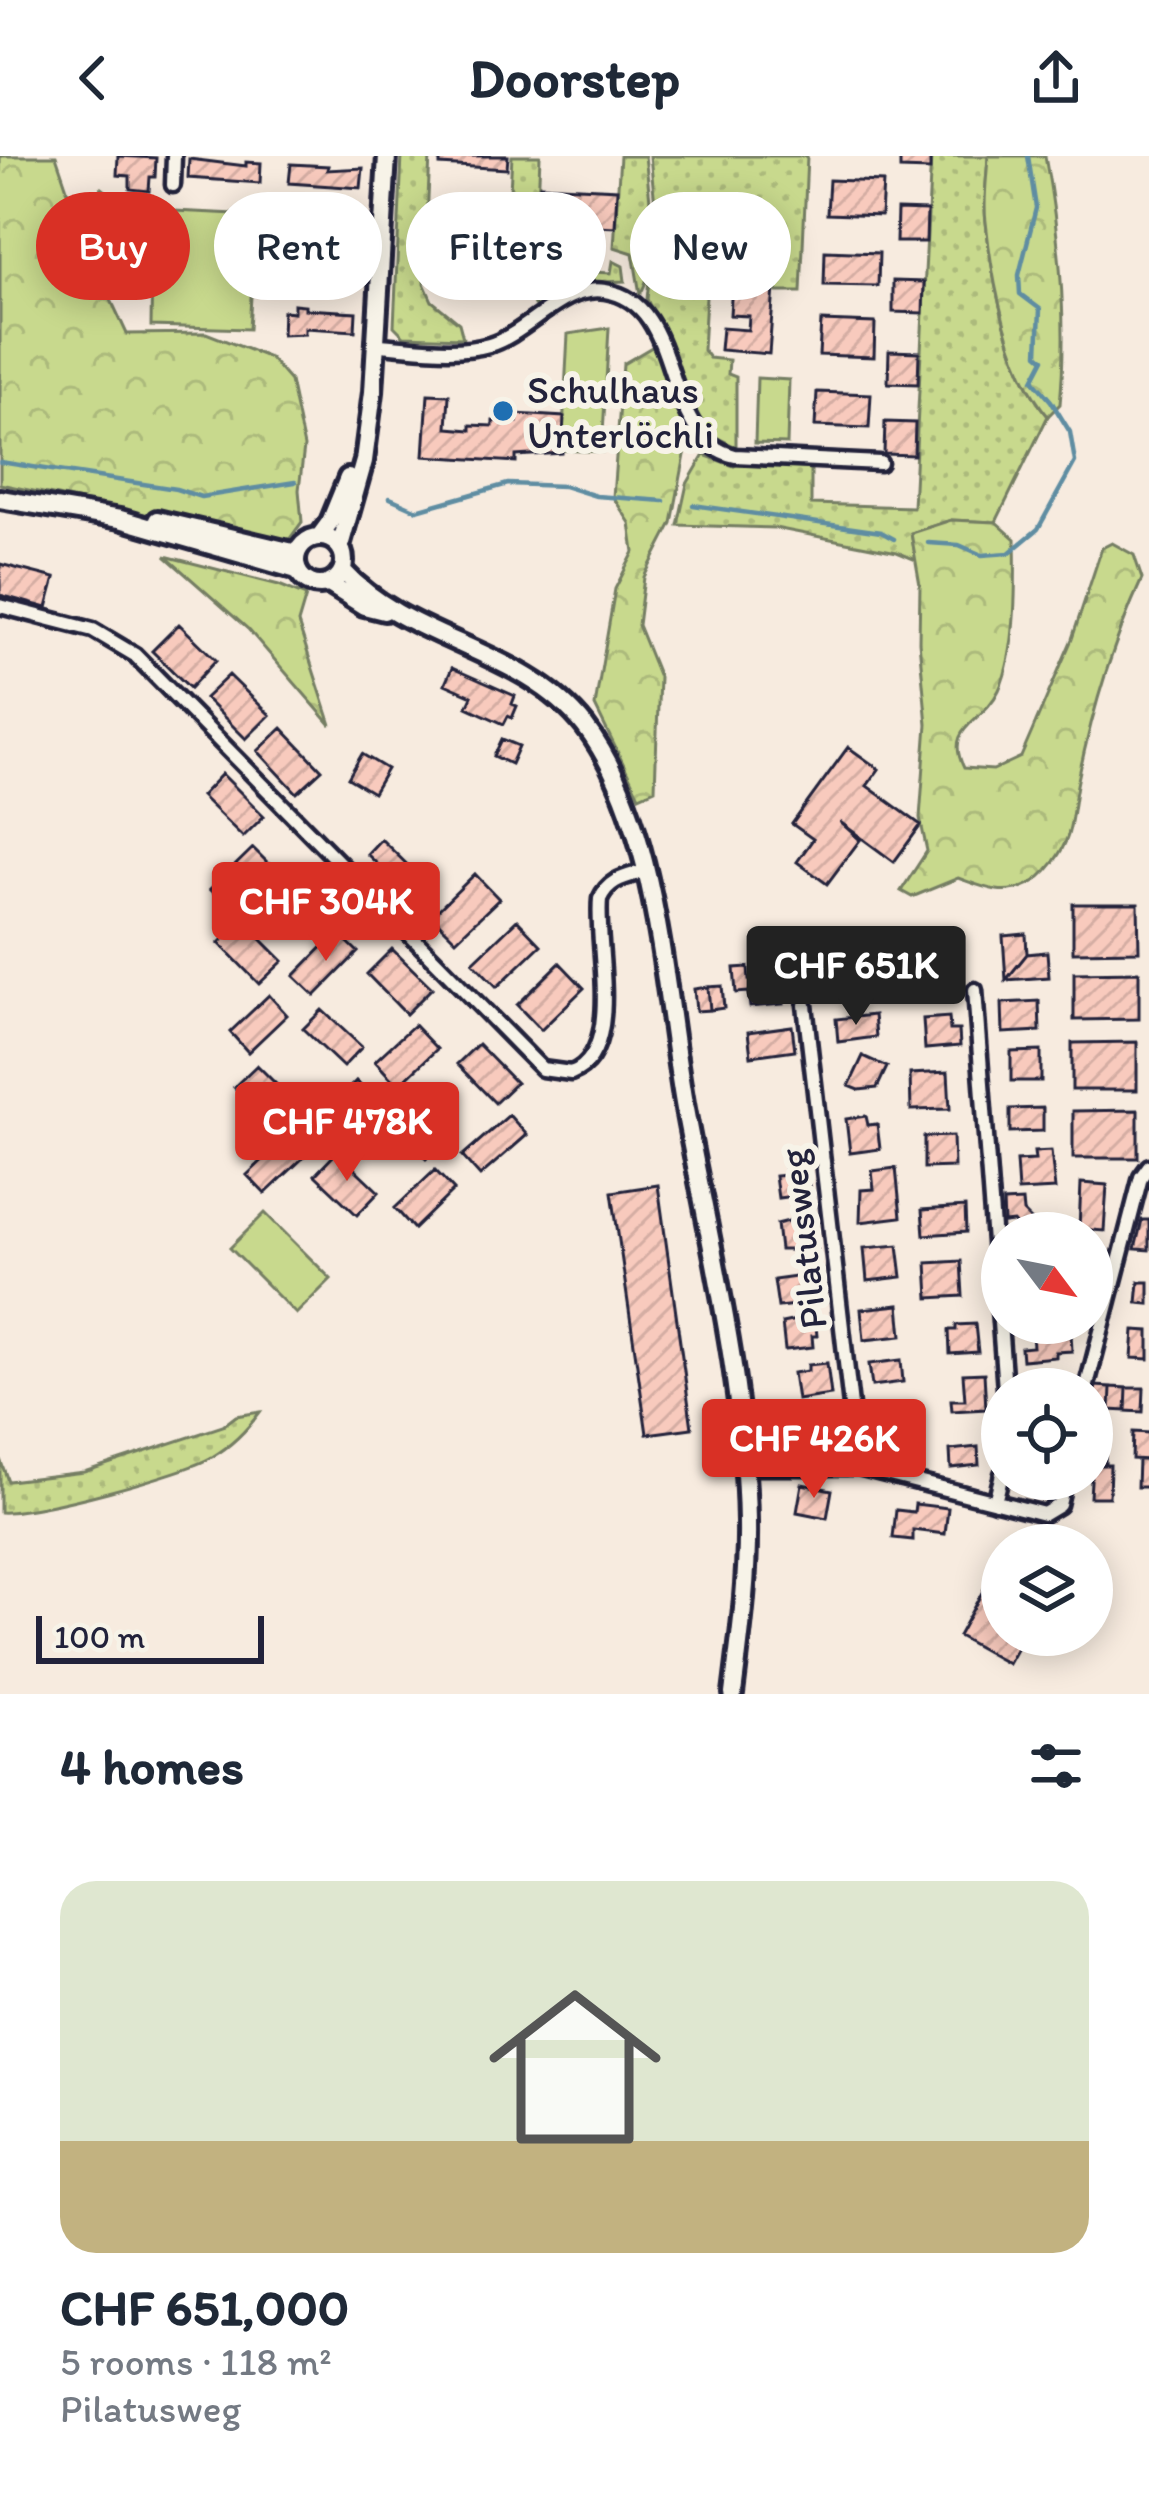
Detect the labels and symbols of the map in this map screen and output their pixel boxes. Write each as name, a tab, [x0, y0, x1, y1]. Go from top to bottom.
place label: Schulhaus Unterlöchli	[527, 366, 714, 458]
marker: Schulhaus Unterlöchli	[490, 398, 516, 424]
pin: CHF 304K	[202, 862, 450, 964]
pin: CHF 651K	[732, 926, 980, 1028]
pin: CHF 478K	[223, 1082, 471, 1184]
street label: Pilatusweg	[768, 1146, 837, 1332]
north arrow	[981, 1212, 1113, 1344]
pin: CHF 426K	[690, 1399, 938, 1501]
scale bar	[36, 1610, 264, 1663]

